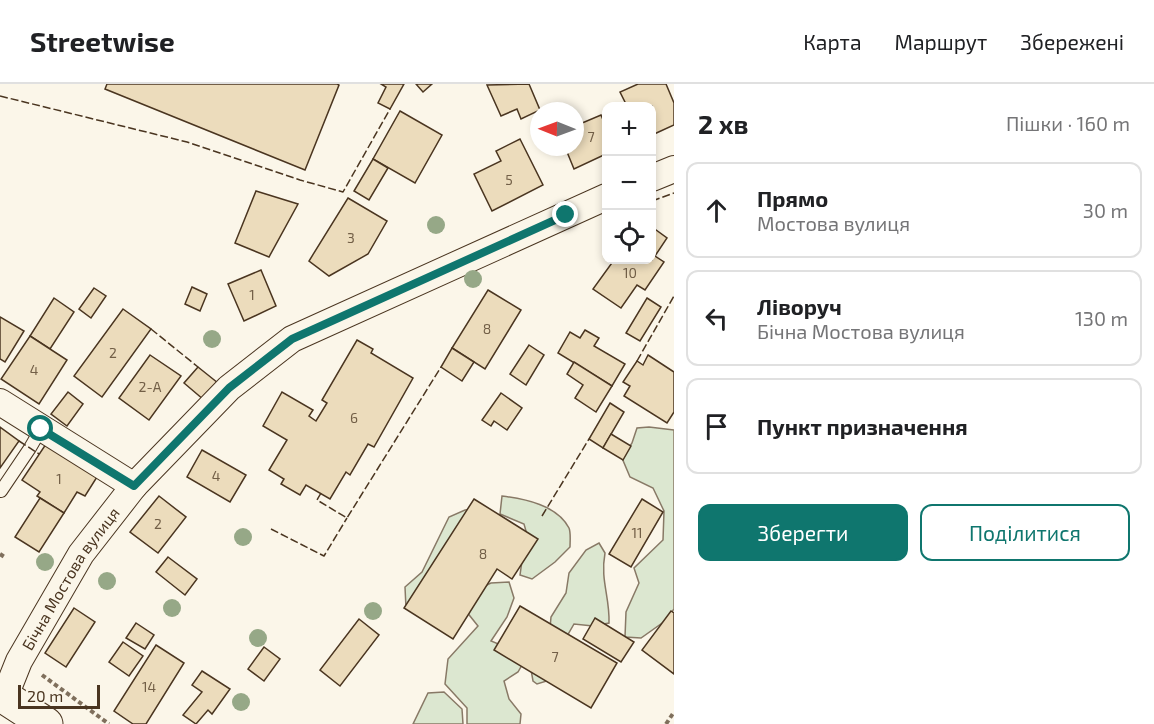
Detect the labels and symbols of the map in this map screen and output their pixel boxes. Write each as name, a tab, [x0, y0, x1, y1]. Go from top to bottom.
north arrow	[530, 102, 584, 156]
house number: 7	[587, 128, 595, 145]
house number: 5	[505, 171, 513, 188]
route end	[552, 201, 578, 227]
house number: 3	[347, 229, 355, 246]
house number: 10	[623, 264, 637, 281]
house number: 1	[249, 286, 255, 303]
house number: 8	[483, 320, 491, 337]
house number: 2	[109, 344, 117, 361]
house number: 4	[30, 361, 38, 378]
house number: 2-А	[139, 378, 162, 395]
house number: 6	[350, 409, 358, 426]
route start	[27, 415, 53, 441]
house number: 4	[212, 467, 220, 484]
house number: 1	[56, 470, 62, 487]
street label: Бічна Мостова вулиця	[17, 503, 123, 653]
house number: 2	[154, 515, 162, 532]
house number: 11	[631, 524, 643, 541]
house number: 8	[479, 545, 487, 562]
house number: 7	[551, 648, 559, 665]
house number: 14	[142, 678, 156, 695]
scale bar	[18, 682, 100, 710]

